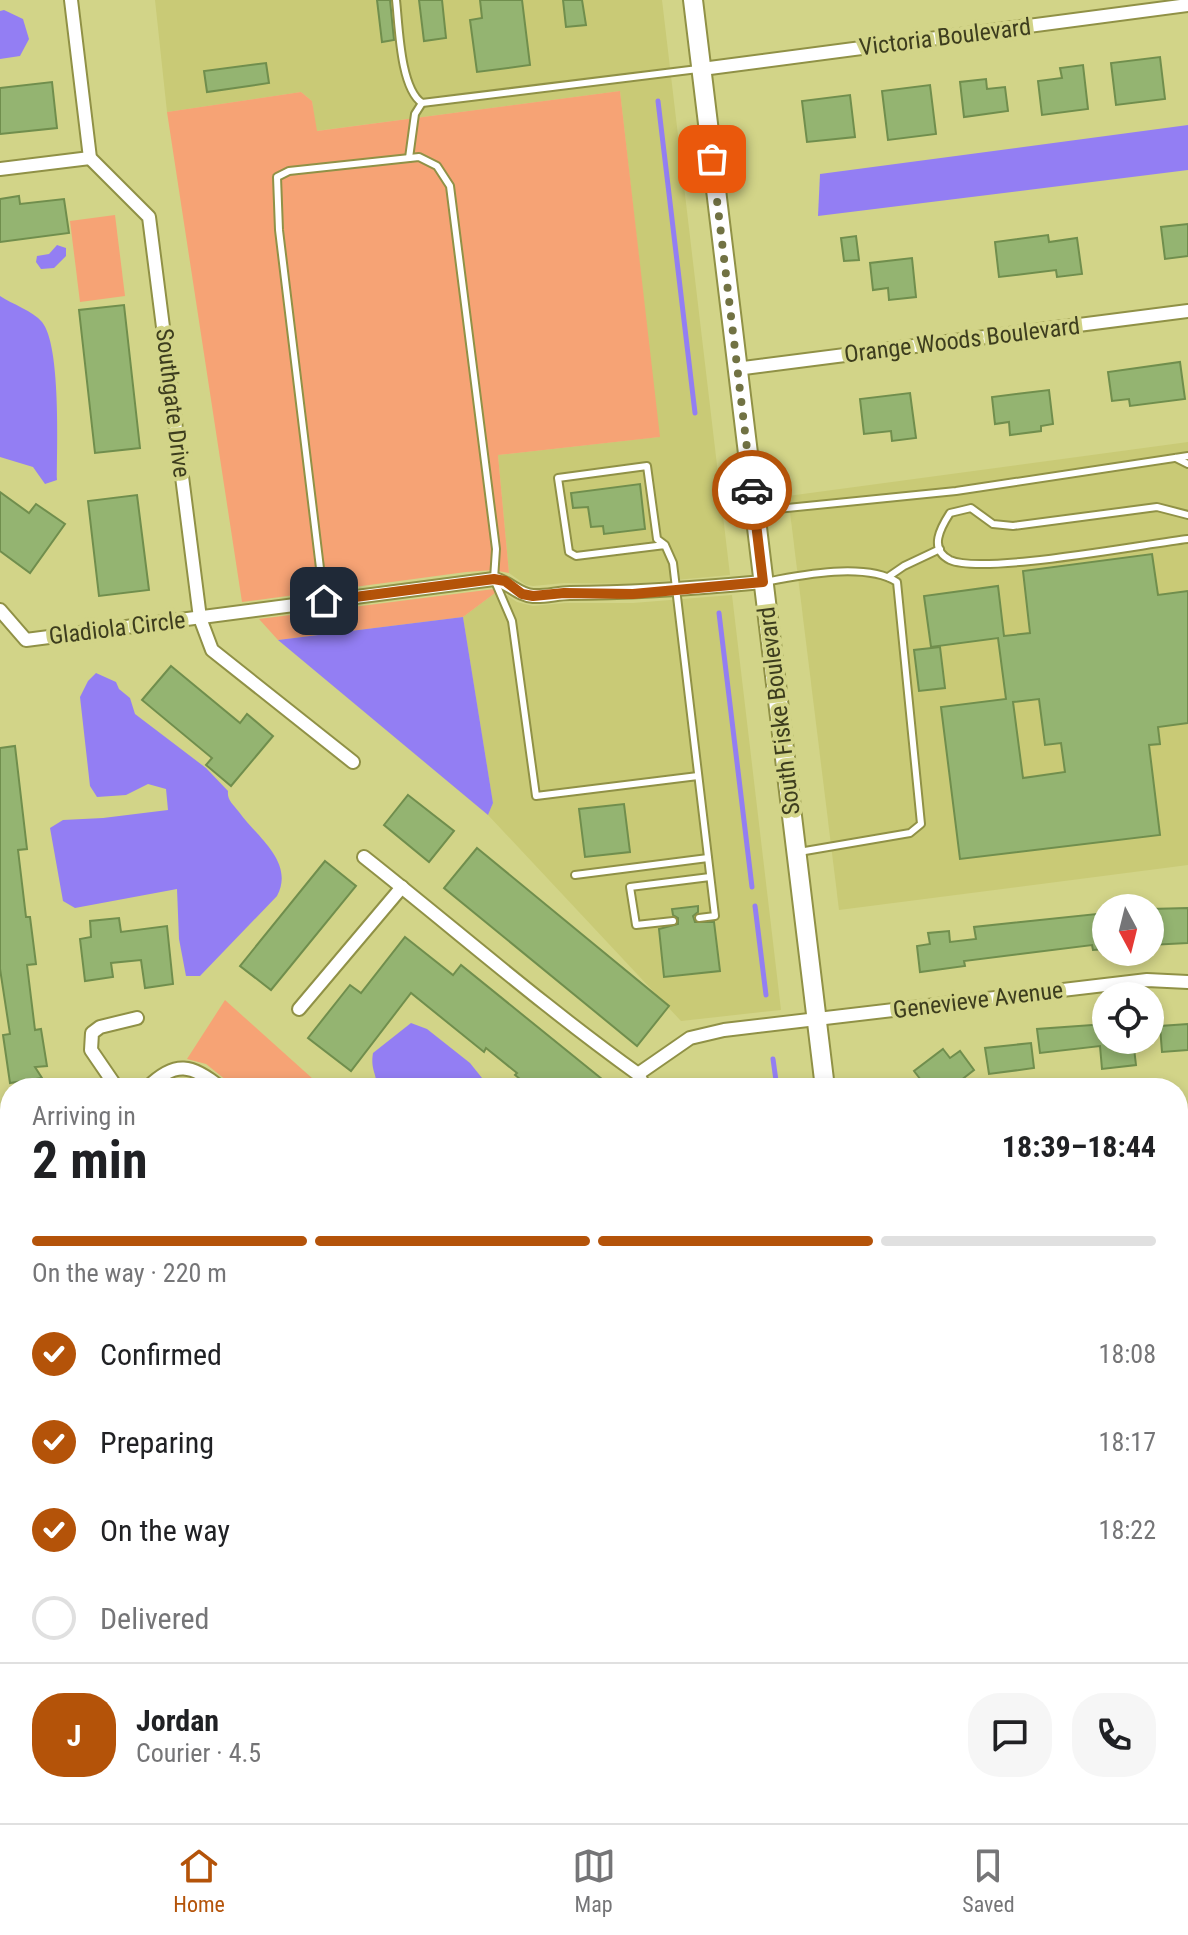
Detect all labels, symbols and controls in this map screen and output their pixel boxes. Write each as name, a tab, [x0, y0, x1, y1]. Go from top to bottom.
street label: Victoria Boulevard	[858, 13, 1032, 61]
pin	[678, 125, 746, 193]
icon: bag	[690, 137, 734, 181]
street label: Orange Woods Boulevard	[843, 312, 1081, 368]
street label: Southgate Drive	[150, 327, 196, 479]
courier	[712, 450, 792, 530]
icon: car	[730, 468, 774, 512]
pin	[290, 567, 358, 635]
icon: home	[302, 579, 346, 623]
street label: South Fiske Boulevard	[752, 605, 806, 817]
street label: Gladiola Circle	[47, 606, 187, 650]
north arrow	[1092, 894, 1164, 966]
map controls	[1092, 894, 1164, 1054]
street label: Genevieve Avenue	[891, 976, 1065, 1024]
button: locate	[1092, 982, 1164, 1054]
text: Arriving in	[32, 1101, 136, 1131]
text: 18:39–18:44	[1002, 1129, 1156, 1164]
text: 2 min	[32, 1130, 148, 1191]
text: On the way · 220 m	[32, 1258, 227, 1288]
icon: check	[32, 1332, 76, 1376]
text: Confirmed	[100, 1337, 222, 1372]
text: 18:08	[1099, 1339, 1156, 1369]
icon: check	[32, 1420, 76, 1464]
text: Preparing	[100, 1425, 214, 1460]
text: 18:17	[1099, 1427, 1156, 1457]
icon: check	[32, 1508, 76, 1552]
text: On the way	[100, 1513, 230, 1548]
text: 18:22	[1099, 1515, 1156, 1545]
text: Delivered	[100, 1601, 209, 1636]
button: chat	[968, 1693, 1052, 1777]
button: phone	[1072, 1693, 1156, 1777]
text: Jordan	[136, 1703, 219, 1738]
text: J	[67, 1718, 81, 1753]
text: Courier · 4.5	[136, 1738, 261, 1768]
tab: Home	[173, 1844, 225, 1917]
tab: Map	[572, 1844, 616, 1917]
tab: Saved	[962, 1844, 1015, 1917]

